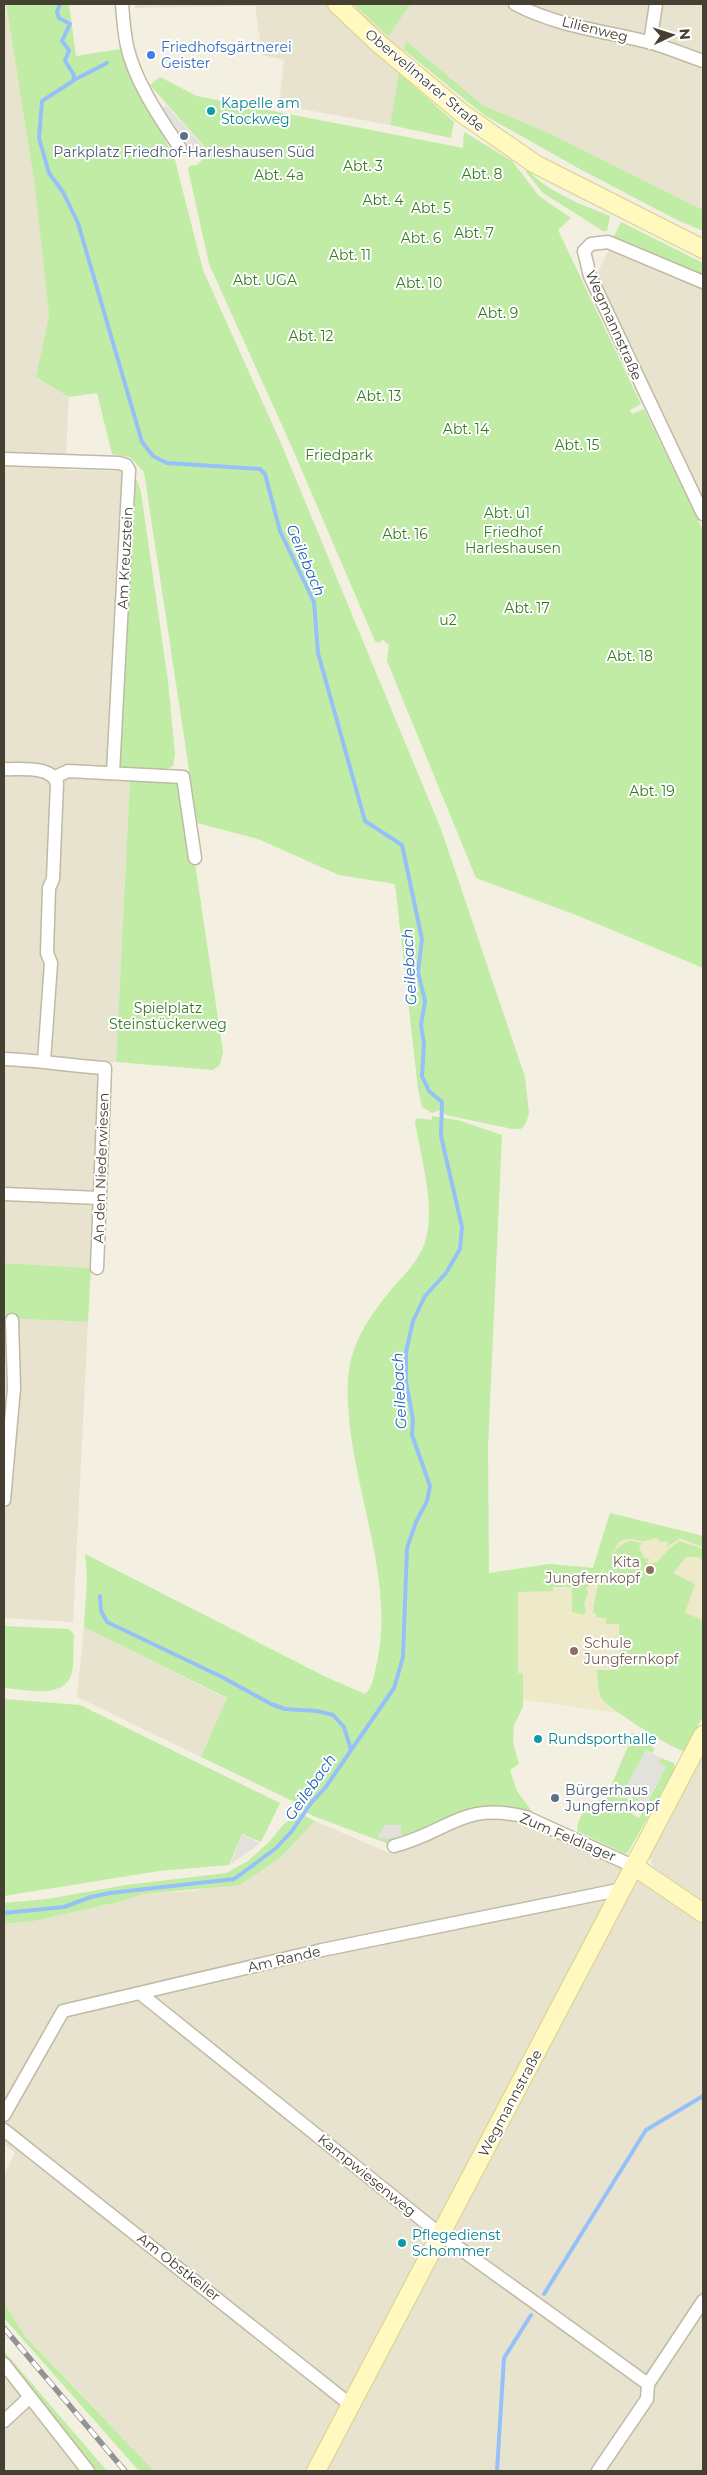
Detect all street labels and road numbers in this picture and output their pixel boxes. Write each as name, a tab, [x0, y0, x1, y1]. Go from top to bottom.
street label: Lilienweg	[560, 12, 630, 46]
street label: Obervellmarer Straße	[362, 25, 488, 135]
street label: Wegmannstraße	[582, 267, 646, 383]
street label: Am Kreuzstein	[113, 506, 137, 610]
street label: An den Niederwiesen	[89, 1092, 113, 1244]
street label: Zum Feldlager	[517, 1809, 619, 1866]
street label: Am Rande	[246, 1942, 322, 1976]
street label: Wegmannstraße	[474, 2046, 546, 2160]
street label: Kampwiesenweg	[314, 2130, 420, 2220]
street label: Am Obstkeller	[134, 2229, 224, 2305]

